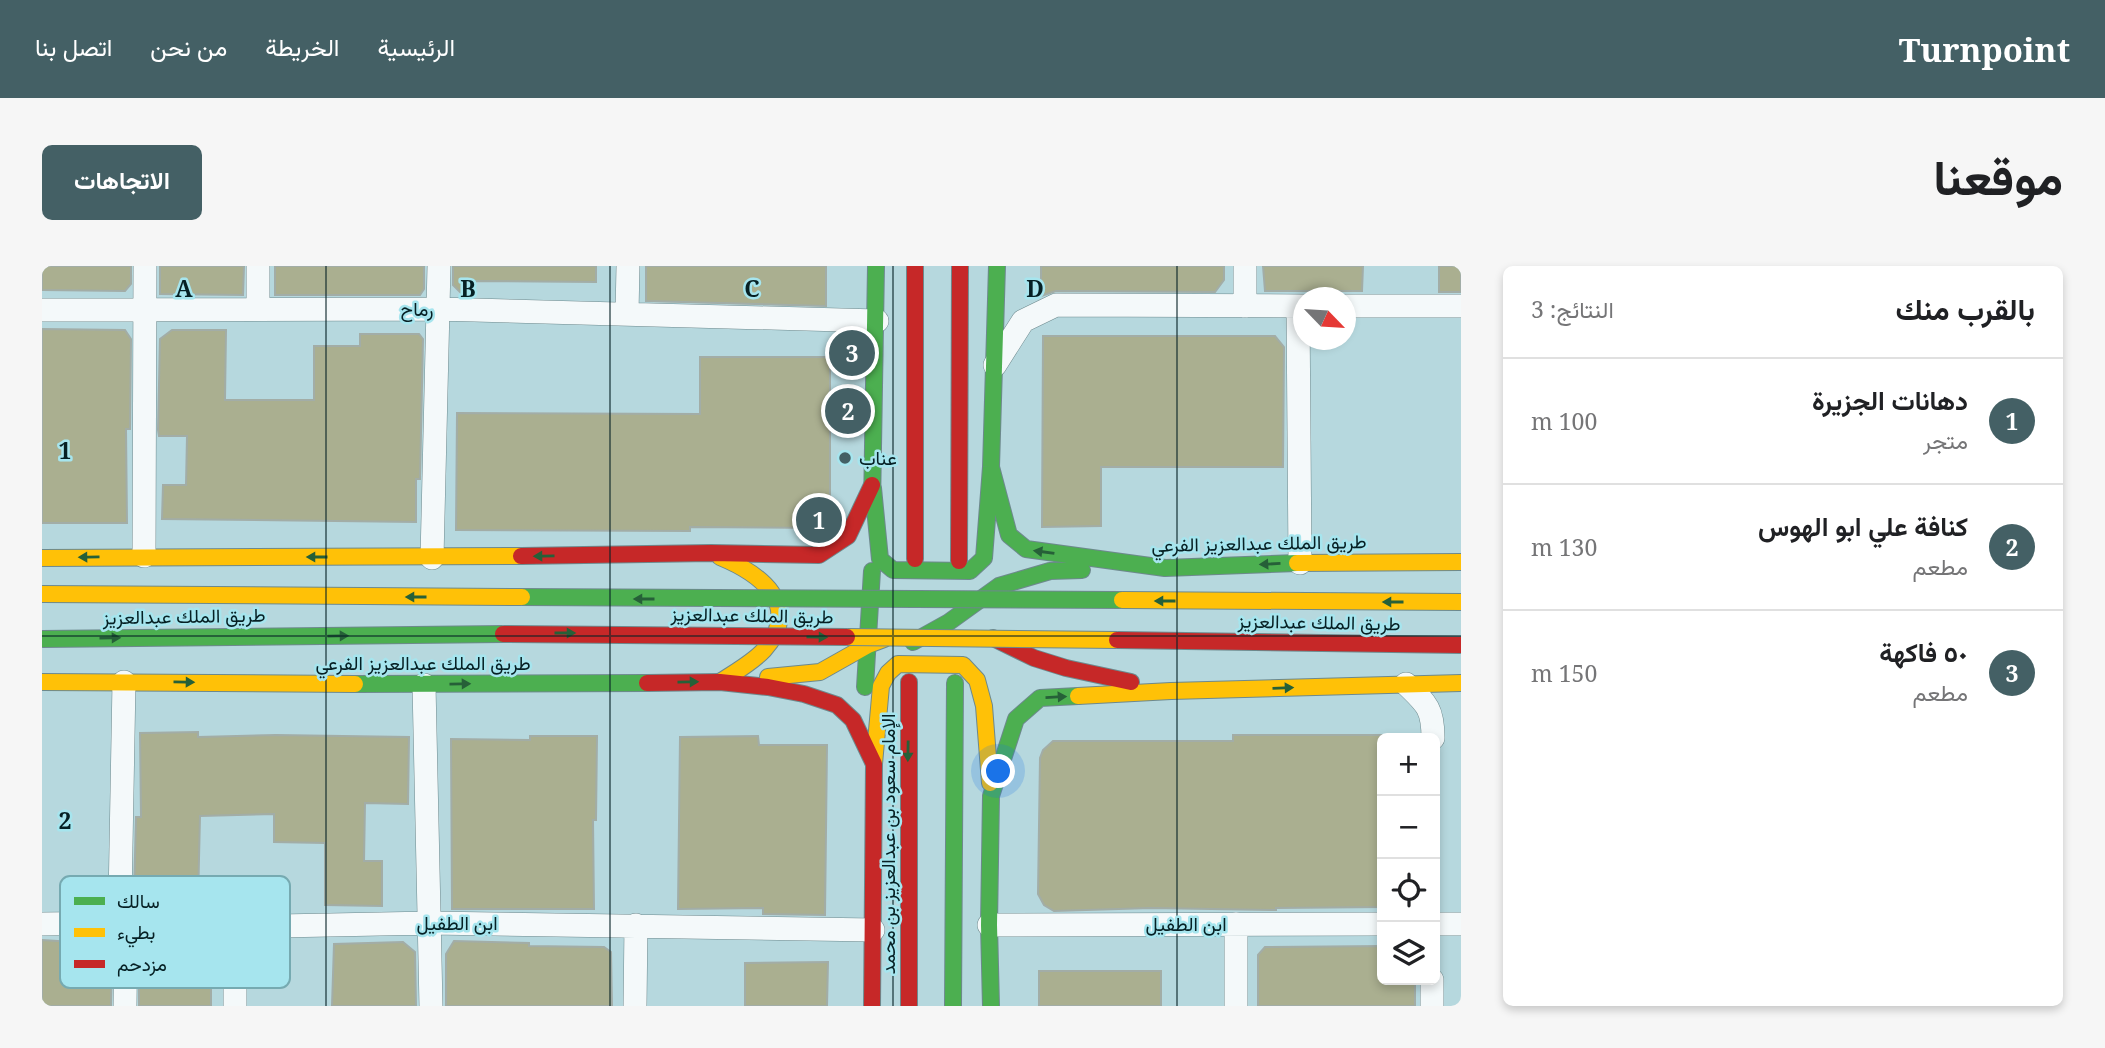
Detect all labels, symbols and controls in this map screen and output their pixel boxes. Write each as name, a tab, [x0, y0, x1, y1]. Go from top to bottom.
text: Turnpoint	[1899, 27, 2070, 72]
text: اتصل بنا	[35, 30, 112, 63]
text: من نحن	[150, 30, 227, 63]
text: الخريطة	[265, 30, 339, 63]
text: الرئيسية	[377, 30, 455, 63]
text: موقعنا	[1933, 143, 2063, 209]
button: الاتجاهات	[42, 145, 202, 220]
text: A	[175, 272, 193, 304]
text: B	[460, 272, 476, 304]
text: C	[744, 272, 760, 304]
text: D	[1026, 272, 1044, 304]
north arrow	[1293, 287, 1356, 350]
text: بالقرب منك	[1895, 288, 2035, 329]
text: النتائج: 3	[1531, 293, 1614, 325]
street label: رماح	[401, 296, 433, 322]
pin: 3	[829, 327, 875, 379]
text: دهانات الجزيرة	[1812, 382, 1968, 418]
pin: 2	[825, 385, 871, 437]
text: 100 m	[1531, 405, 1597, 437]
text: 1	[2006, 405, 2019, 437]
text: متجر	[1923, 424, 1968, 456]
text: 1	[59, 434, 72, 466]
place label: عناب	[859, 445, 897, 471]
marker: عناب	[837, 450, 853, 466]
pin: 1	[796, 494, 842, 546]
text: كنافة علي ابو الهوس	[1758, 508, 1968, 544]
street label: طريق الملك عبدالعزيز الفرعي	[1151, 528, 1367, 561]
text: 130 m	[1531, 531, 1597, 563]
text: 2	[2006, 531, 2019, 563]
one-way arrow	[1033, 546, 1055, 557]
one-way arrow	[533, 550, 555, 562]
text: مطعم	[1912, 550, 1968, 582]
one-way arrow	[78, 551, 100, 563]
one-way arrow	[306, 551, 328, 563]
one-way arrow	[1259, 559, 1281, 570]
one-way arrow	[405, 591, 427, 603]
one-way arrow	[633, 593, 655, 605]
one-way arrow	[1154, 595, 1176, 607]
one-way arrow	[1382, 596, 1404, 608]
street label: طريق الملك عبدالعزيز	[669, 601, 834, 629]
street label: طريق الملك عبدالعزيز	[101, 602, 266, 630]
street label: طريق الملك عبدالعزيز	[1236, 608, 1401, 636]
one-way arrow	[554, 628, 576, 639]
one-way arrow	[327, 630, 349, 642]
one-way arrow	[806, 631, 828, 643]
one-way arrow	[99, 632, 121, 644]
text: ٥٠ فاكهة	[1879, 634, 1968, 670]
street label: طريق الملك عبدالعزيز الفرعي	[315, 650, 531, 679]
text: 150 m	[1531, 657, 1597, 689]
text: 3	[2006, 657, 2019, 689]
one-way arrow	[173, 676, 195, 688]
one-way arrow	[677, 676, 699, 688]
text: مطعم	[1912, 676, 1968, 708]
one-way arrow	[449, 678, 471, 690]
one-way arrow	[1273, 682, 1295, 693]
one-way arrow	[1045, 692, 1067, 703]
street label: الإمام سعود بن عبدالعزيز بن محمد	[875, 714, 901, 975]
map controls	[1377, 733, 1440, 985]
button: +	[1377, 733, 1440, 796]
one-way arrow	[902, 740, 914, 762]
your location	[981, 754, 1015, 788]
button: −	[1377, 796, 1440, 859]
text: 2	[59, 804, 72, 836]
button: locate	[1377, 859, 1440, 922]
legend	[60, 876, 290, 988]
text: سالك	[117, 888, 160, 914]
street label: ابن الطفيل	[416, 910, 498, 936]
street label: ابن الطفيل	[1145, 911, 1227, 937]
text: بطيء	[117, 919, 155, 948]
button: layers	[1377, 922, 1440, 985]
text: مزدحم	[117, 951, 167, 977]

